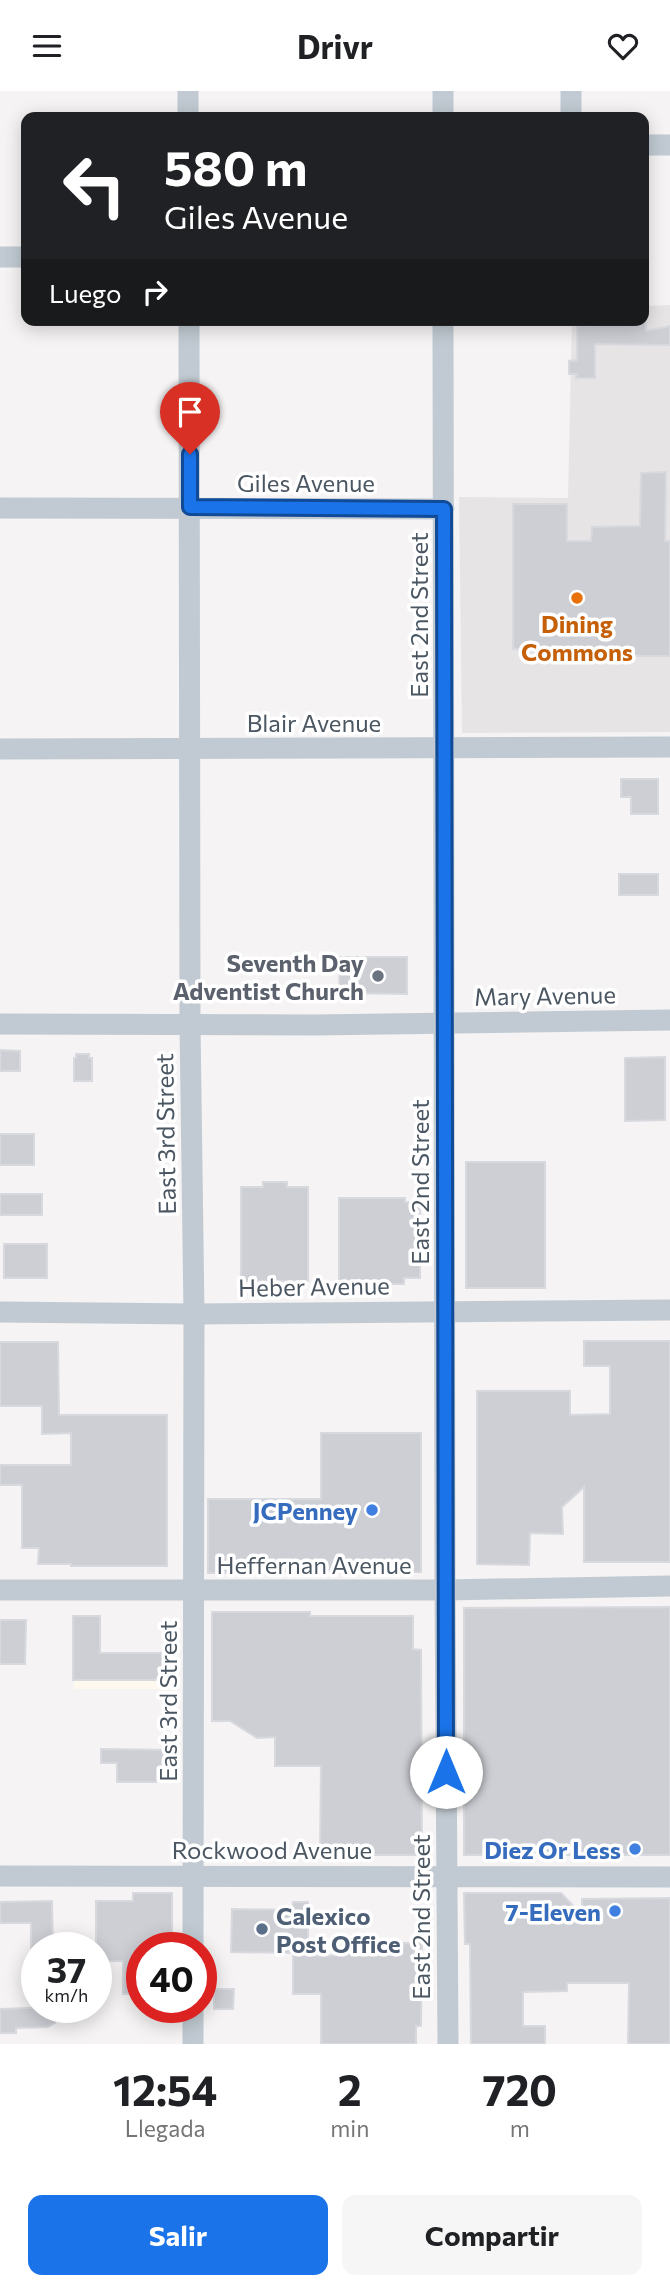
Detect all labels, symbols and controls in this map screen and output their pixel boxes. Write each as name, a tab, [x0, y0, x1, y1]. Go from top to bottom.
text: Drivr	[297, 26, 373, 66]
icon: menu	[28, 27, 66, 65]
icon: heart	[604, 27, 642, 65]
text: 580 m	[164, 136, 308, 196]
icon: left	[49, 140, 140, 231]
text: Giles Avenue	[164, 196, 348, 236]
icon: right	[136, 273, 174, 311]
text: Luego	[49, 277, 122, 308]
pin	[160, 382, 220, 454]
icon: arrive	[171, 393, 209, 431]
street label: Giles Avenue	[237, 468, 375, 497]
street label: East 2nd Street	[404, 532, 433, 698]
marker: Dining Commons	[569, 590, 585, 606]
place label: Dining Commons	[521, 609, 633, 666]
street label: Blair Avenue	[247, 708, 381, 737]
place label: Seventh Day Adventist Church	[173, 948, 364, 1005]
marker: Seventh Day Adventist Church	[370, 968, 386, 984]
street label: Mary Avenue	[474, 979, 616, 1011]
street label: East 3rd Street	[149, 1053, 181, 1215]
street label: East 2nd Street	[405, 1099, 434, 1265]
street label: Heber Avenue	[238, 1270, 390, 1302]
place label: JCPenney	[253, 1496, 358, 1525]
marker: JCPenney	[364, 1502, 380, 1518]
street label: Heffernan Avenue	[216, 1550, 412, 1579]
street label: East 3rd Street	[153, 1620, 182, 1782]
position arrow	[409, 1735, 483, 1809]
street label: East 2nd Street	[406, 1834, 435, 2000]
street label: Rockwood Avenue	[172, 1835, 372, 1864]
place label: Diez Or Less	[484, 1835, 621, 1864]
marker: Diez Or Less	[627, 1841, 643, 1857]
place label: 7-Eleven	[505, 1897, 601, 1926]
place label: Calexico Post Office	[276, 1901, 401, 1958]
marker: 7-Eleven	[607, 1903, 623, 1919]
marker: Calexico Post Office	[254, 1921, 270, 1937]
speed limit sign: 40	[126, 1932, 217, 2023]
text: 37	[47, 1947, 86, 1990]
text: km/h	[45, 1984, 88, 2006]
text: 12:54	[113, 2063, 217, 2115]
text: 2	[338, 2063, 362, 2115]
text: 720	[482, 2063, 557, 2115]
text: Llegada	[125, 2114, 206, 2142]
text: min	[330, 2114, 369, 2142]
text: m	[510, 2114, 530, 2142]
button: Salir	[28, 2195, 328, 2275]
button: Compartir	[342, 2195, 642, 2275]

